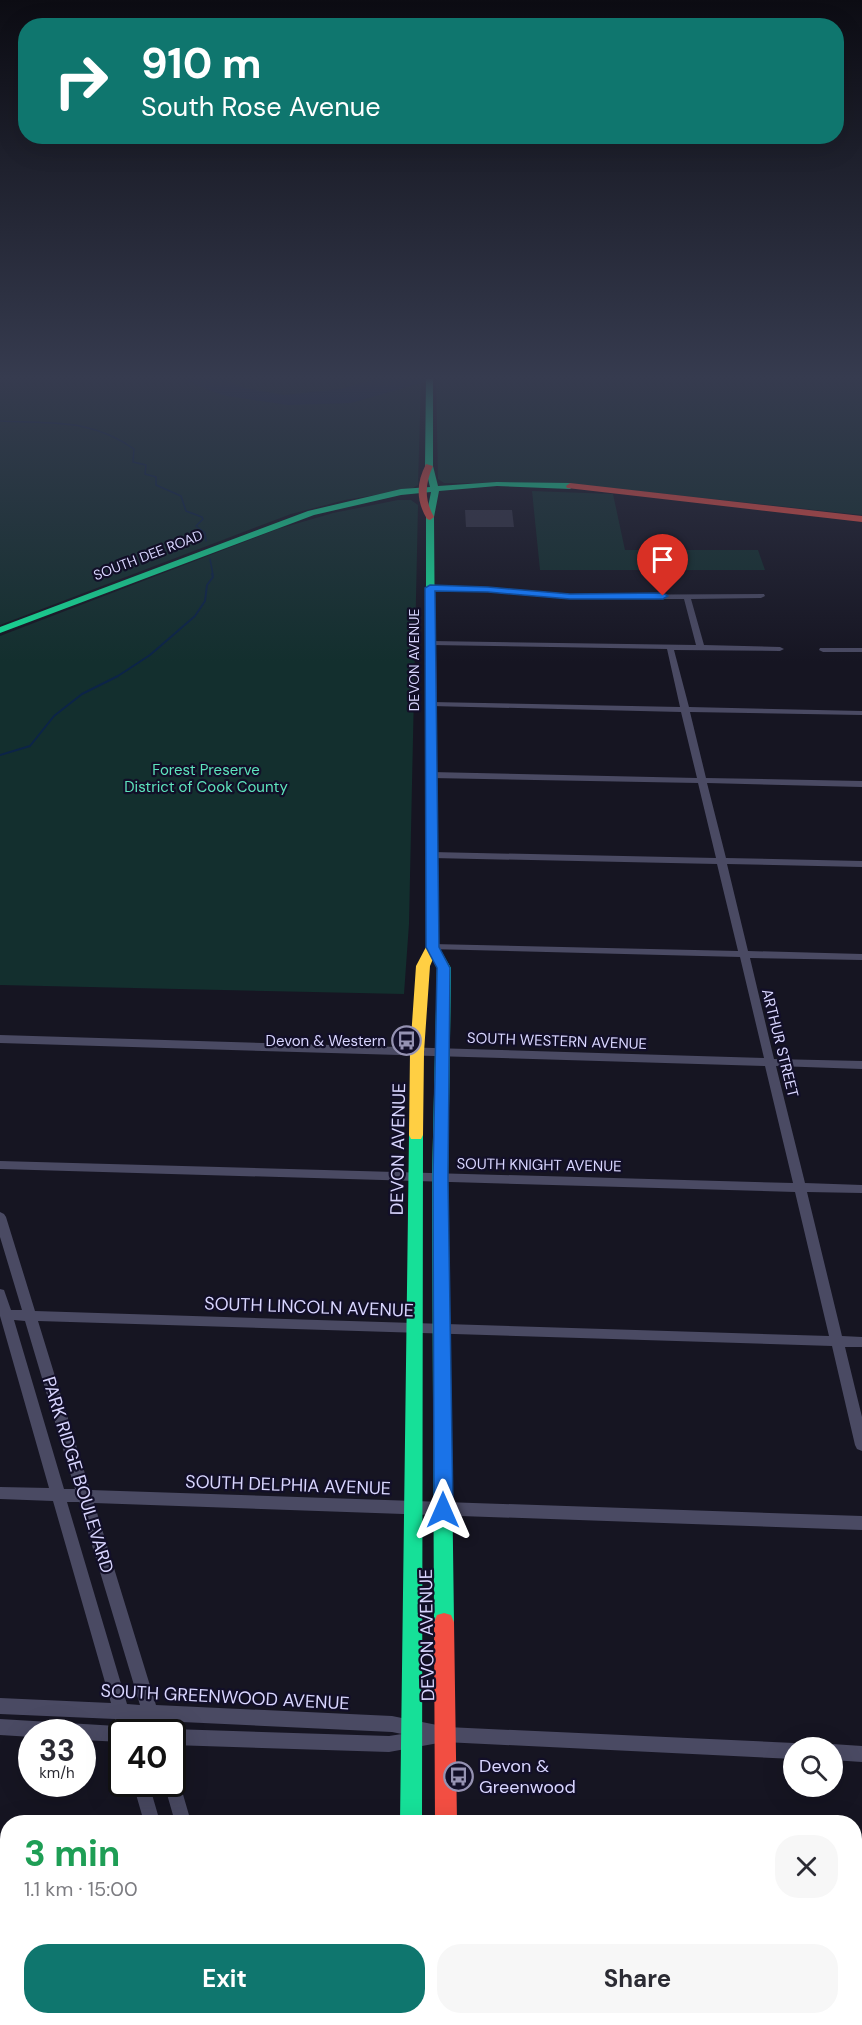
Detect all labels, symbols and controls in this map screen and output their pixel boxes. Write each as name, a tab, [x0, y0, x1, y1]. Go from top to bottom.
text: 910 m	[141, 36, 262, 91]
icon: right	[42, 42, 120, 120]
text: South Rose Avenue	[141, 89, 381, 124]
street label: SOUTH DEE ROAD	[91, 526, 205, 584]
pin	[637, 534, 688, 596]
icon: arrive	[646, 543, 679, 576]
street label: DEVON AVENUE	[405, 609, 423, 711]
park label: Forest Preserve District of Cook County	[124, 760, 288, 797]
street label: ARTHUR STREET	[757, 987, 803, 1099]
bus stop icon: Devon & Western	[391, 1025, 423, 1057]
street label: SOUTH WESTERN AVENUE	[467, 1028, 647, 1054]
place label: Devon & Western	[266, 1031, 386, 1051]
street label: DEVON AVENUE	[385, 1083, 411, 1215]
street label: SOUTH KNIGHT AVENUE	[456, 1154, 622, 1176]
street label: SOUTH LINCOLN AVENUE	[204, 1291, 414, 1323]
street label: PARK RIDGE BOULEVARD	[37, 1374, 119, 1576]
street label: SOUTH DELPHIA AVENUE	[185, 1469, 391, 1501]
position arrow	[411, 1478, 475, 1542]
street label: DEVON AVENUE	[414, 1569, 440, 1701]
street label: SOUTH GREENWOOD AVENUE	[100, 1678, 350, 1716]
speed limit sign: 40	[108, 1719, 186, 1797]
text: 33	[39, 1731, 75, 1770]
map controls	[783, 1737, 843, 1797]
button: search	[783, 1737, 843, 1797]
place label: Devon & Greenwood	[479, 1754, 576, 1799]
bus stop icon: Devon & Greenwood	[442, 1760, 474, 1792]
text: km/h	[39, 1763, 75, 1783]
text: 3 min	[24, 1830, 120, 1877]
button: close	[775, 1835, 838, 1898]
text: 1.1 km · 15:00	[24, 1876, 138, 1902]
button: Exit	[24, 1944, 425, 2013]
button: Share	[437, 1944, 838, 2013]

